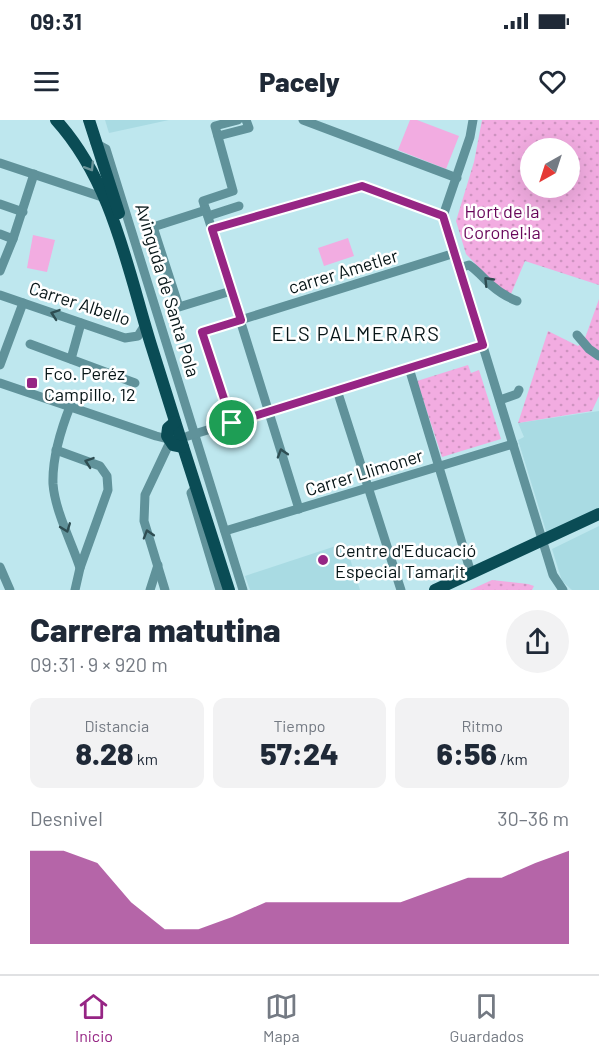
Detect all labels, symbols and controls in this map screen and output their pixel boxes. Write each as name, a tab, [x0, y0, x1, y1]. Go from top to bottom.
text: 09:31	[30, 8, 82, 34]
icon: menu	[30, 65, 63, 98]
text: Pacely	[259, 65, 340, 97]
icon: heart	[536, 65, 569, 98]
north arrow	[520, 138, 580, 198]
map controls	[520, 138, 580, 198]
one-way arrow	[82, 161, 94, 171]
park label: Hort de la Coronel·la	[463, 200, 541, 243]
street label: Avinguda de Santa Pola	[131, 201, 205, 379]
street label: carrer Ametler	[286, 244, 401, 298]
street label: Carrer Albello	[27, 276, 133, 330]
one-way arrow	[484, 278, 495, 289]
one-way arrow	[50, 308, 61, 321]
district label: ELS PALMERARS	[272, 321, 440, 345]
place label: Fco. Peréz Campillo, 12	[44, 362, 136, 405]
marker: Fco. Peréz Campillo, 12	[25, 376, 39, 390]
pin	[206, 397, 257, 448]
icon: arrive	[215, 406, 248, 439]
street label: Carrer Llimoner	[302, 444, 426, 500]
one-way arrow	[277, 448, 289, 459]
one-way arrow	[84, 456, 95, 469]
one-way arrow	[59, 521, 71, 532]
one-way arrow	[143, 529, 155, 540]
place label: Centre d'Educació Especial Tamarit	[335, 539, 476, 582]
marker: Centre d'Educació Especial Tamarit	[316, 553, 330, 567]
text: Carrera matutina	[30, 609, 281, 649]
button: share	[506, 610, 569, 673]
text: 09:31 · 9 × 920 m	[30, 652, 168, 676]
text: Distancia	[84, 716, 149, 735]
text: Tiempo	[273, 716, 326, 735]
text: Ritmo	[461, 716, 503, 735]
text: 8.28	[76, 735, 134, 771]
text: 57:24	[260, 735, 339, 771]
text: 6:56	[437, 735, 497, 771]
text: km	[134, 749, 158, 768]
text: /km	[497, 749, 528, 768]
text: Desnivel	[30, 806, 103, 830]
text: 30–36 m	[497, 806, 569, 830]
tab: Inicio	[75, 990, 113, 1045]
tab: Mapa	[263, 990, 300, 1045]
tab: Guardados	[450, 990, 524, 1045]

